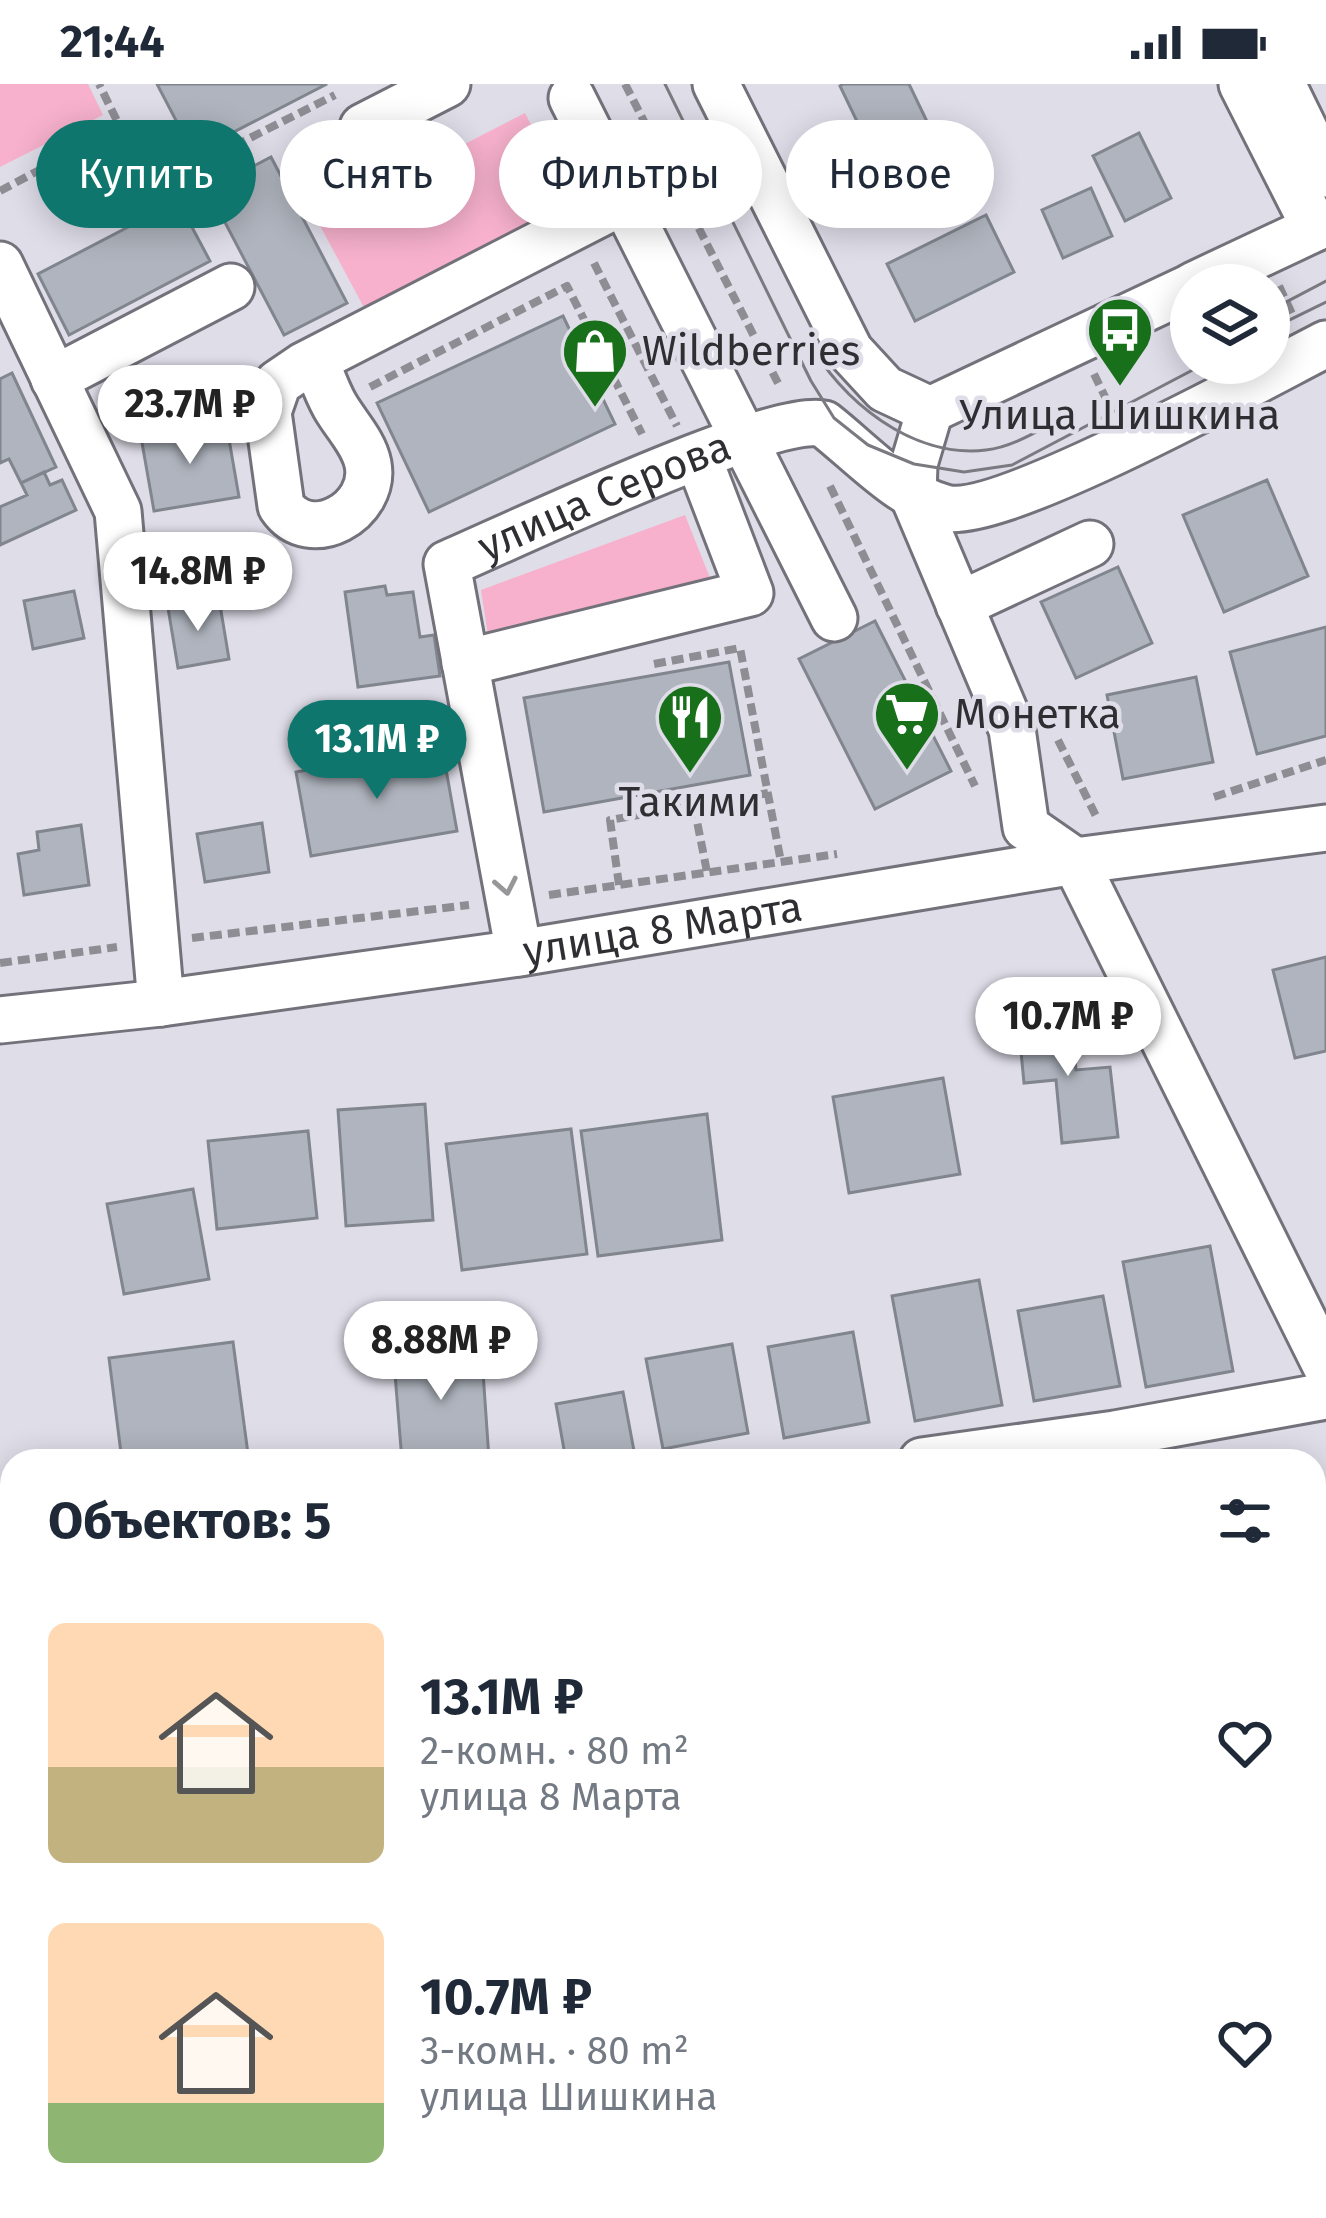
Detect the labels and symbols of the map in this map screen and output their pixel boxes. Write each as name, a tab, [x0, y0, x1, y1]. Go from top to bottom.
bus stop icon: Улица Шишкина	[1085, 295, 1155, 389]
shop icon: Wildberries	[560, 316, 630, 410]
place label: Wildberries	[642, 326, 860, 376]
pin: 23.7M ₽	[79, 365, 301, 467]
place label: Улица Шишкина	[960, 390, 1280, 440]
street label: улица Серова	[470, 421, 738, 572]
pin: 14.8M ₽	[87, 532, 309, 634]
supermarket icon: Монетка	[872, 679, 942, 773]
restaurant icon: Такими	[655, 682, 725, 776]
place label: Монетка	[954, 689, 1121, 739]
pin: 13.1M ₽	[266, 700, 488, 802]
place label: Такими	[619, 777, 761, 827]
one-way arrow	[492, 876, 518, 896]
street label: улица 8 Марта	[519, 882, 806, 977]
pin: 10.7M ₽	[957, 977, 1179, 1079]
pin: 8.88M ₽	[330, 1301, 552, 1403]

